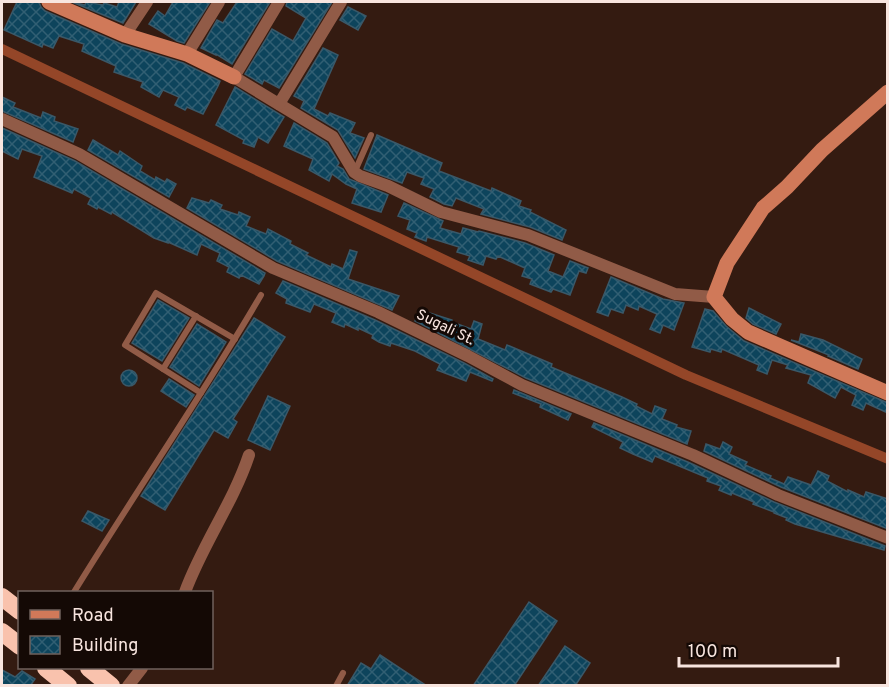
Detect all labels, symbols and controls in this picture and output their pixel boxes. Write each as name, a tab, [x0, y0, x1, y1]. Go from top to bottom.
street label: Sugali St.	[413, 306, 477, 350]
legend	[18, 591, 213, 669]
text: Road	[72, 605, 114, 628]
scale bar	[679, 630, 838, 668]
text: Building	[72, 635, 138, 658]
text: 100 m	[688, 641, 737, 664]

